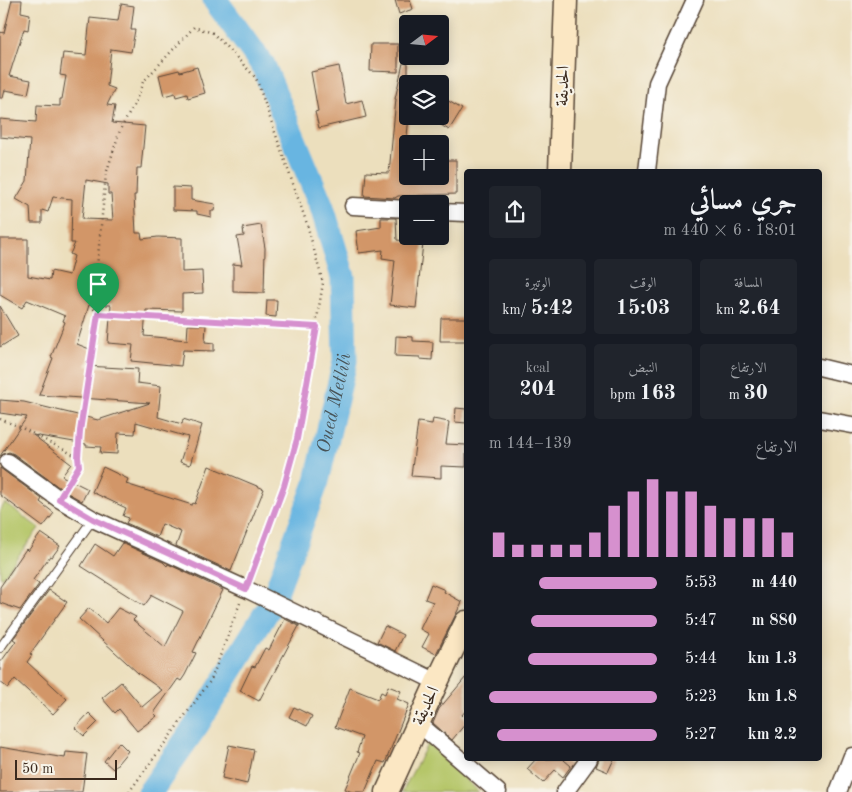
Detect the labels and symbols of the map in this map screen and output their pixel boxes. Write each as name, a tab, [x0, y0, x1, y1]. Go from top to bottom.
north arrow	[399, 15, 449, 65]
street label: الحديقة	[553, 65, 574, 107]
pin	[77, 263, 119, 314]
water label: Oued Metlili	[314, 352, 355, 455]
street label: الحديقة	[409, 684, 444, 729]
scale bar	[15, 757, 118, 780]

